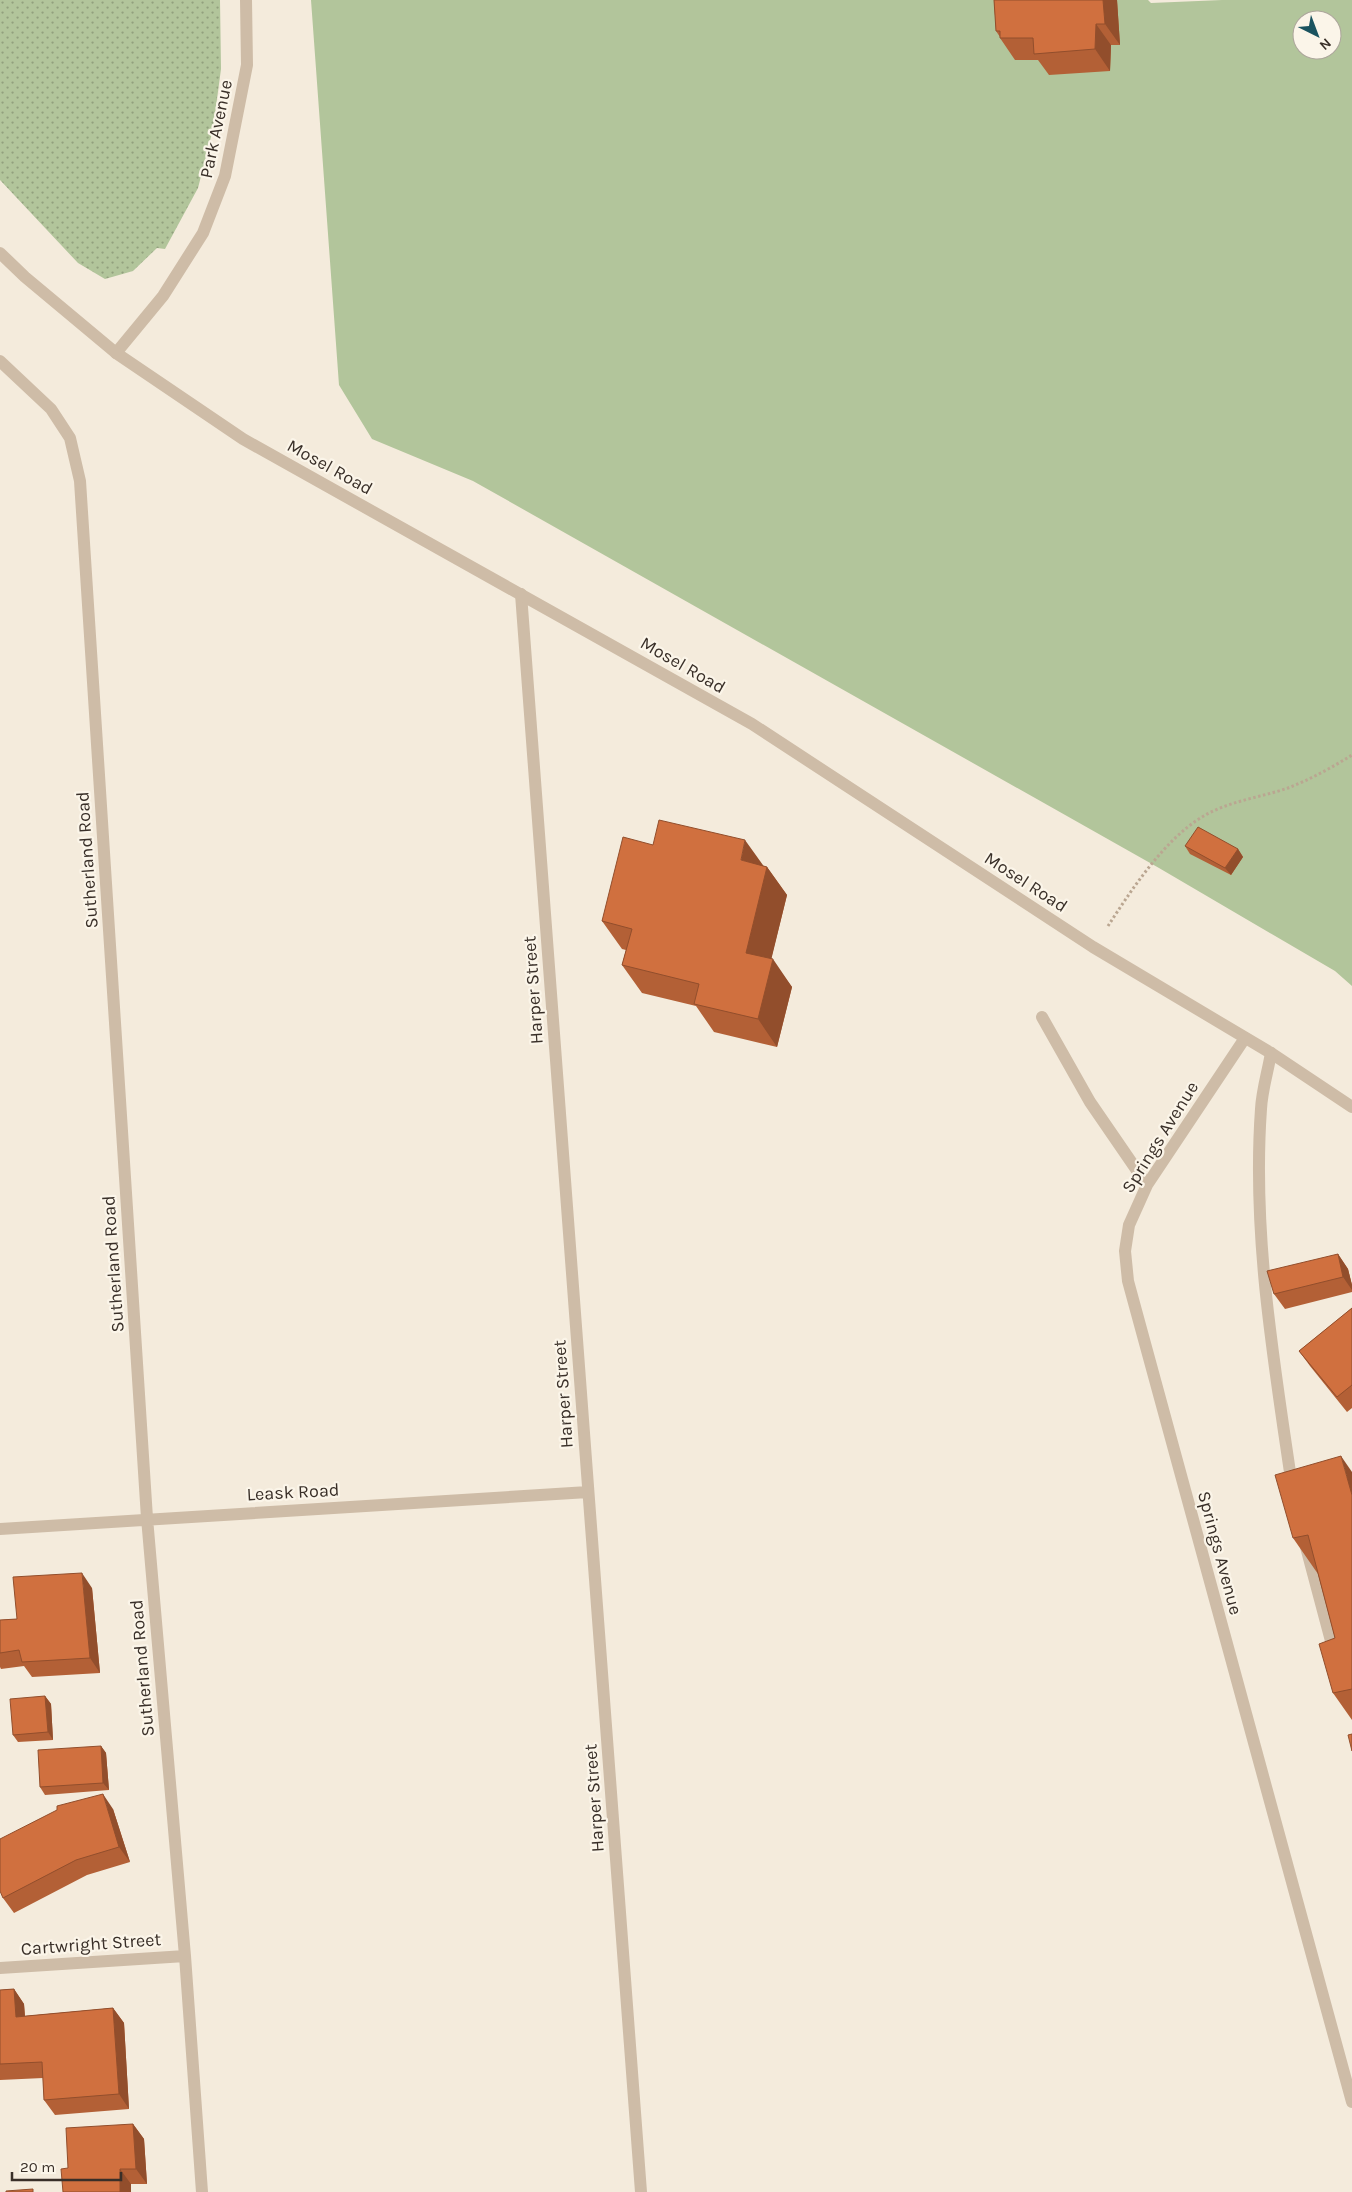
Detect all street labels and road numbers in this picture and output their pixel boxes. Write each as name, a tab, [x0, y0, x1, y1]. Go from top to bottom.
street label: Park Avenue	[195, 78, 237, 180]
street label: Mosel Road	[283, 434, 377, 500]
street label: Mosel Road	[637, 632, 729, 698]
street label: Sutherland Road	[71, 791, 103, 929]
street label: Mosel Road	[980, 847, 1072, 917]
street label: Harper Street	[518, 935, 548, 1045]
street label: Springs Avenue	[1117, 1077, 1203, 1197]
street label: Sutherland Road	[97, 1195, 129, 1333]
street label: Harper Street	[548, 1339, 578, 1449]
street label: Leask Road	[246, 1479, 340, 1505]
street label: Springs Avenue	[1193, 1489, 1247, 1617]
street label: Sutherland Road	[125, 1599, 159, 1737]
street label: Harper Street	[579, 1743, 609, 1853]
street label: Cartwright Street	[20, 1928, 162, 1960]

